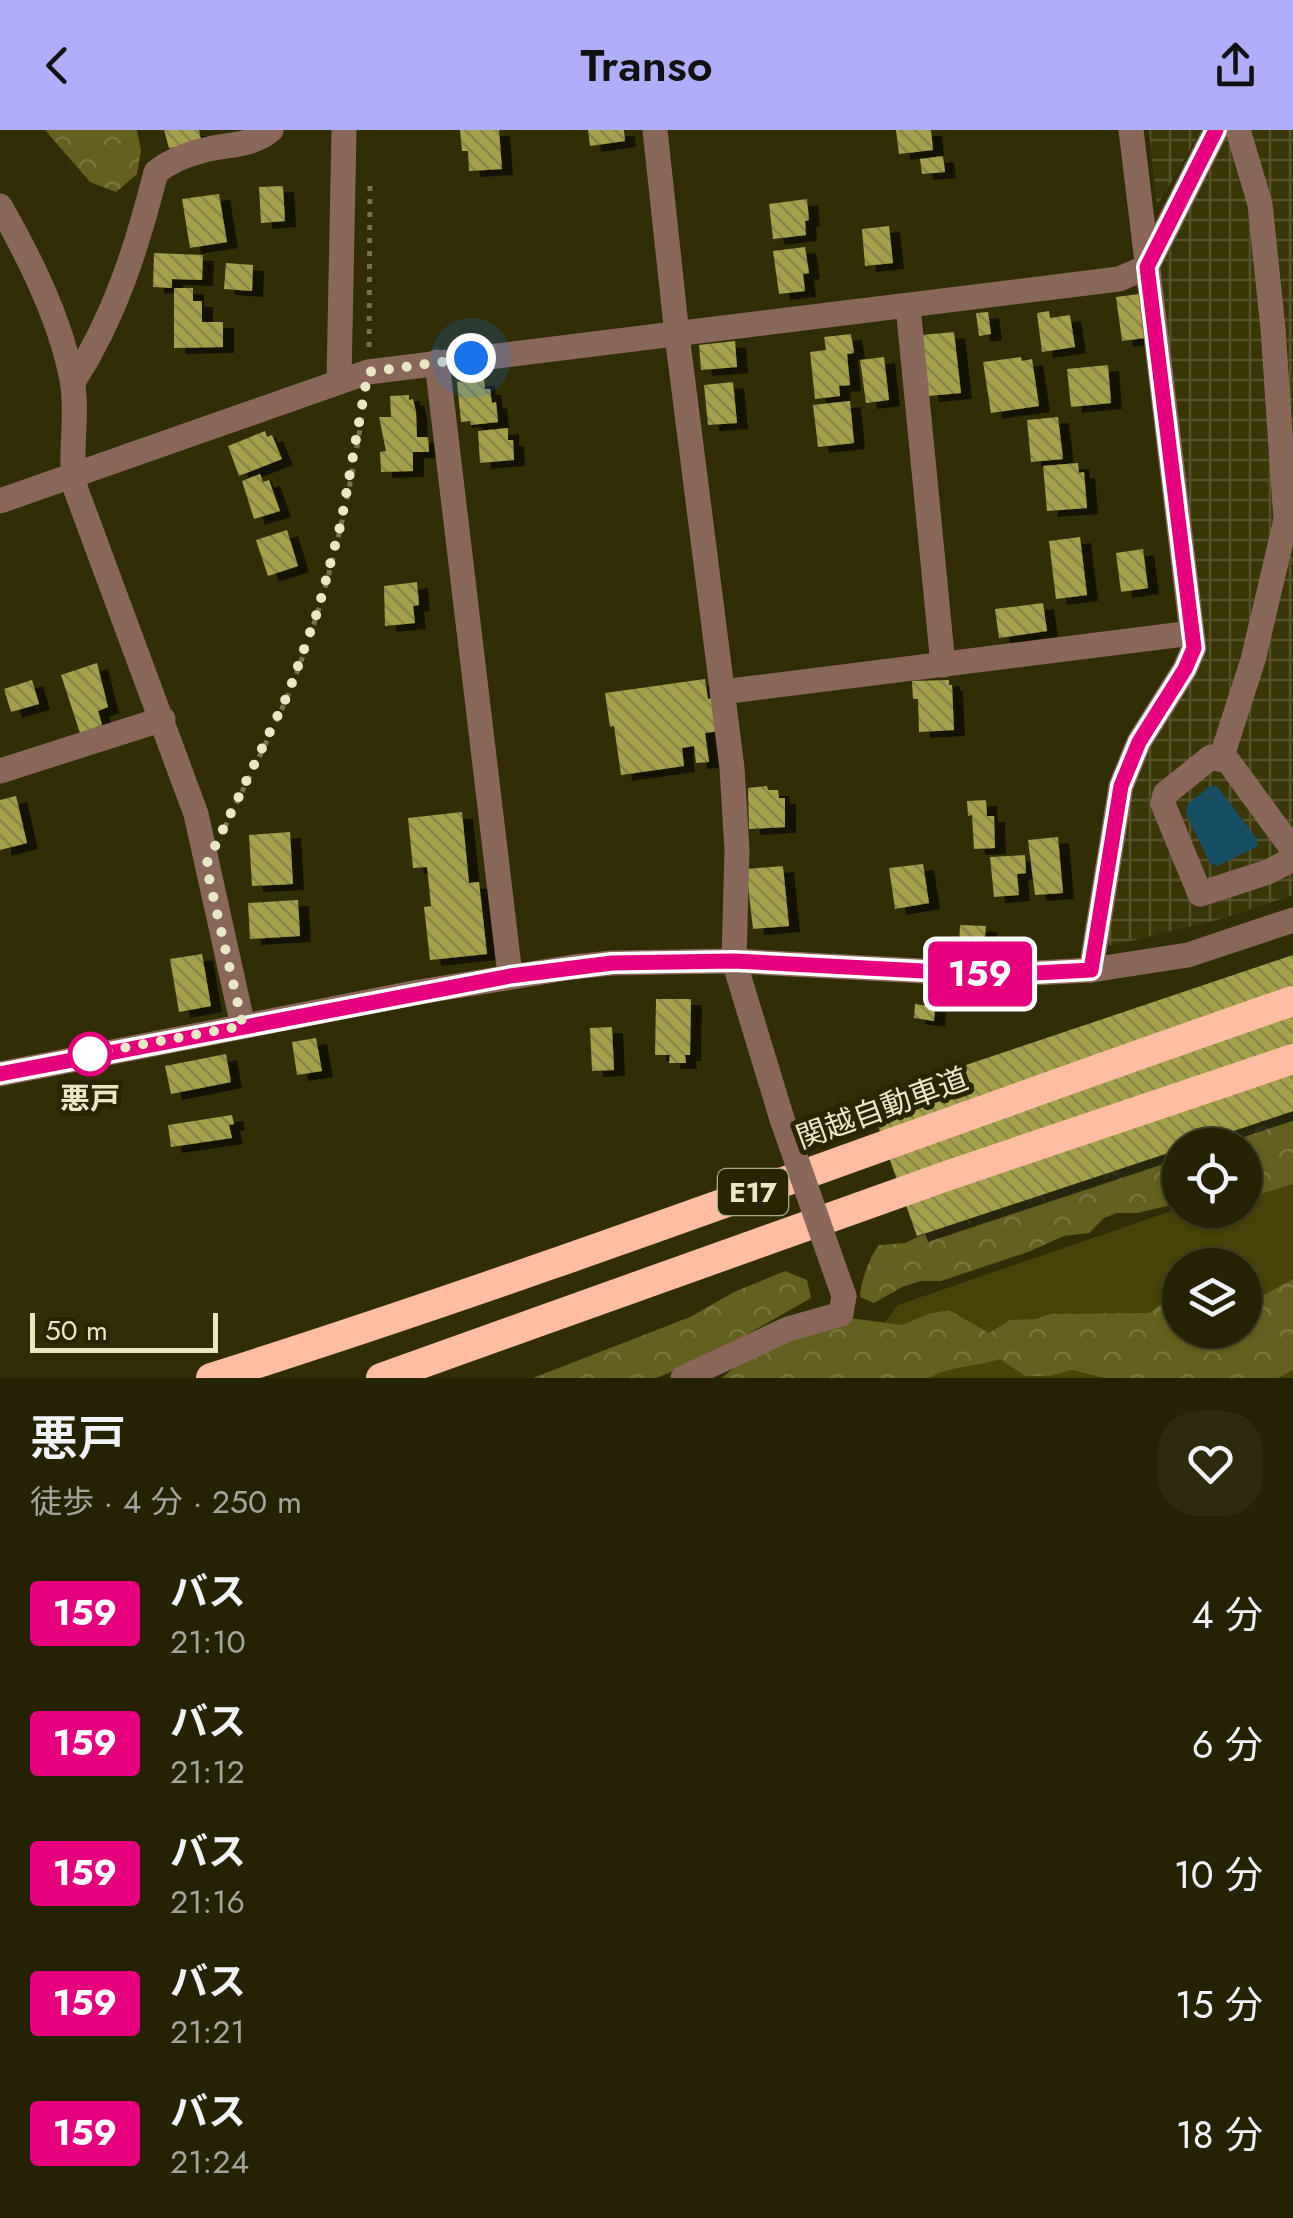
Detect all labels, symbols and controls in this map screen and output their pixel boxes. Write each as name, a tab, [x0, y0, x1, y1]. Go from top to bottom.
text: Transo	[580, 33, 713, 98]
icon: back	[30, 38, 85, 93]
icon: share	[1208, 38, 1263, 93]
your location	[446, 333, 496, 383]
line badge: 159	[922, 942, 1038, 1006]
text: 159	[948, 949, 1012, 999]
marker: 悪戸	[69, 1033, 111, 1075]
street label: 関越自動車道	[790, 1057, 974, 1159]
place label: 悪戸	[60, 1077, 120, 1120]
map controls	[1162, 1128, 1262, 1348]
button: locate	[1162, 1128, 1262, 1228]
road number: E17	[718, 1169, 788, 1215]
button: layers	[1162, 1248, 1262, 1348]
scale bar	[30, 1308, 218, 1352]
text: 50 m	[45, 1310, 108, 1351]
text: 悪戸	[30, 1404, 126, 1473]
button: heart	[1158, 1411, 1263, 1516]
text: 徒歩 · 4 分 · 250 m	[30, 1479, 302, 1525]
text: バス	[170, 1564, 246, 1619]
text: 4 分	[1191, 1587, 1263, 1642]
text: 159	[53, 1588, 117, 1638]
text: 21:10	[170, 1619, 246, 1665]
text: バス	[170, 1694, 246, 1749]
text: 6 分	[1192, 1717, 1263, 1772]
text: 159	[53, 1718, 117, 1768]
text: 21:12	[170, 1749, 245, 1795]
text: バス	[170, 1824, 246, 1879]
text: 10 分	[1174, 1847, 1263, 1902]
text: 159	[53, 1848, 117, 1898]
text: 21:16	[170, 1879, 245, 1925]
text: バス	[170, 1954, 246, 2009]
text: 15 分	[1175, 1977, 1263, 2032]
text: 159	[53, 1978, 117, 2028]
text: 21:21	[170, 2009, 245, 2055]
text: バス	[170, 2084, 246, 2139]
text: 18 分	[1176, 2107, 1263, 2162]
text: 159	[53, 2108, 117, 2158]
text: 21:24	[170, 2139, 249, 2185]

